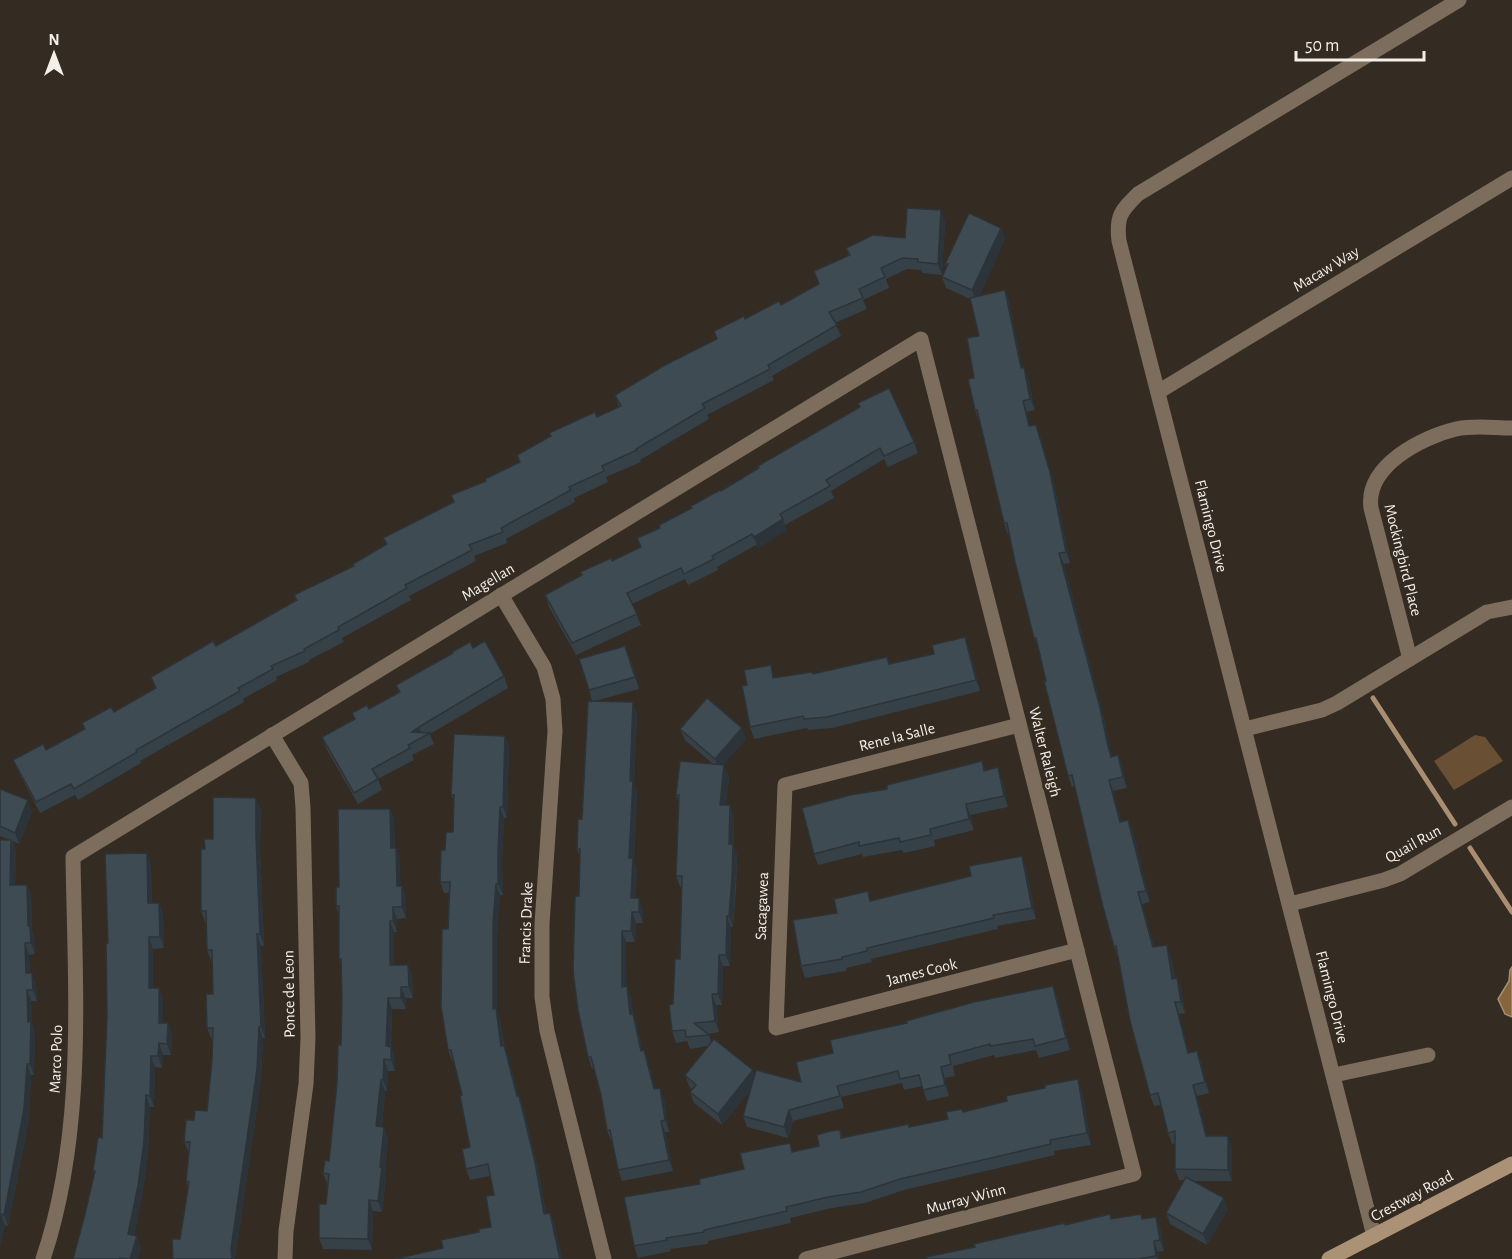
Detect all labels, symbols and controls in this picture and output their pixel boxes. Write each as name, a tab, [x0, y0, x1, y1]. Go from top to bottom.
north arrow	[24, 24, 84, 84]
scale bar	[1296, 24, 1424, 62]
text: N	[48, 32, 60, 48]
text: 50 m	[1305, 37, 1339, 55]
street label: Macaw Way	[1290, 243, 1362, 296]
street label: Flamingo Drive	[1192, 478, 1230, 574]
street label: Mockingbird Place	[1381, 502, 1425, 618]
street label: Magellan	[459, 560, 517, 604]
street label: Walter Raleigh	[1026, 705, 1064, 799]
street label: Rene la Salle	[857, 720, 937, 754]
street label: Quail Run	[1382, 822, 1444, 867]
street label: Sacagawea	[753, 872, 771, 940]
street label: Francis Drake	[517, 881, 535, 965]
street label: Flamingo Drive	[1313, 949, 1351, 1045]
street label: Ponce de Leon	[280, 950, 298, 1038]
street label: James Cook	[885, 955, 959, 988]
street label: Marco Polo	[47, 1024, 65, 1094]
street label: Crestway Road	[1368, 1168, 1456, 1225]
street label: Murray Winn	[924, 1181, 1008, 1218]

